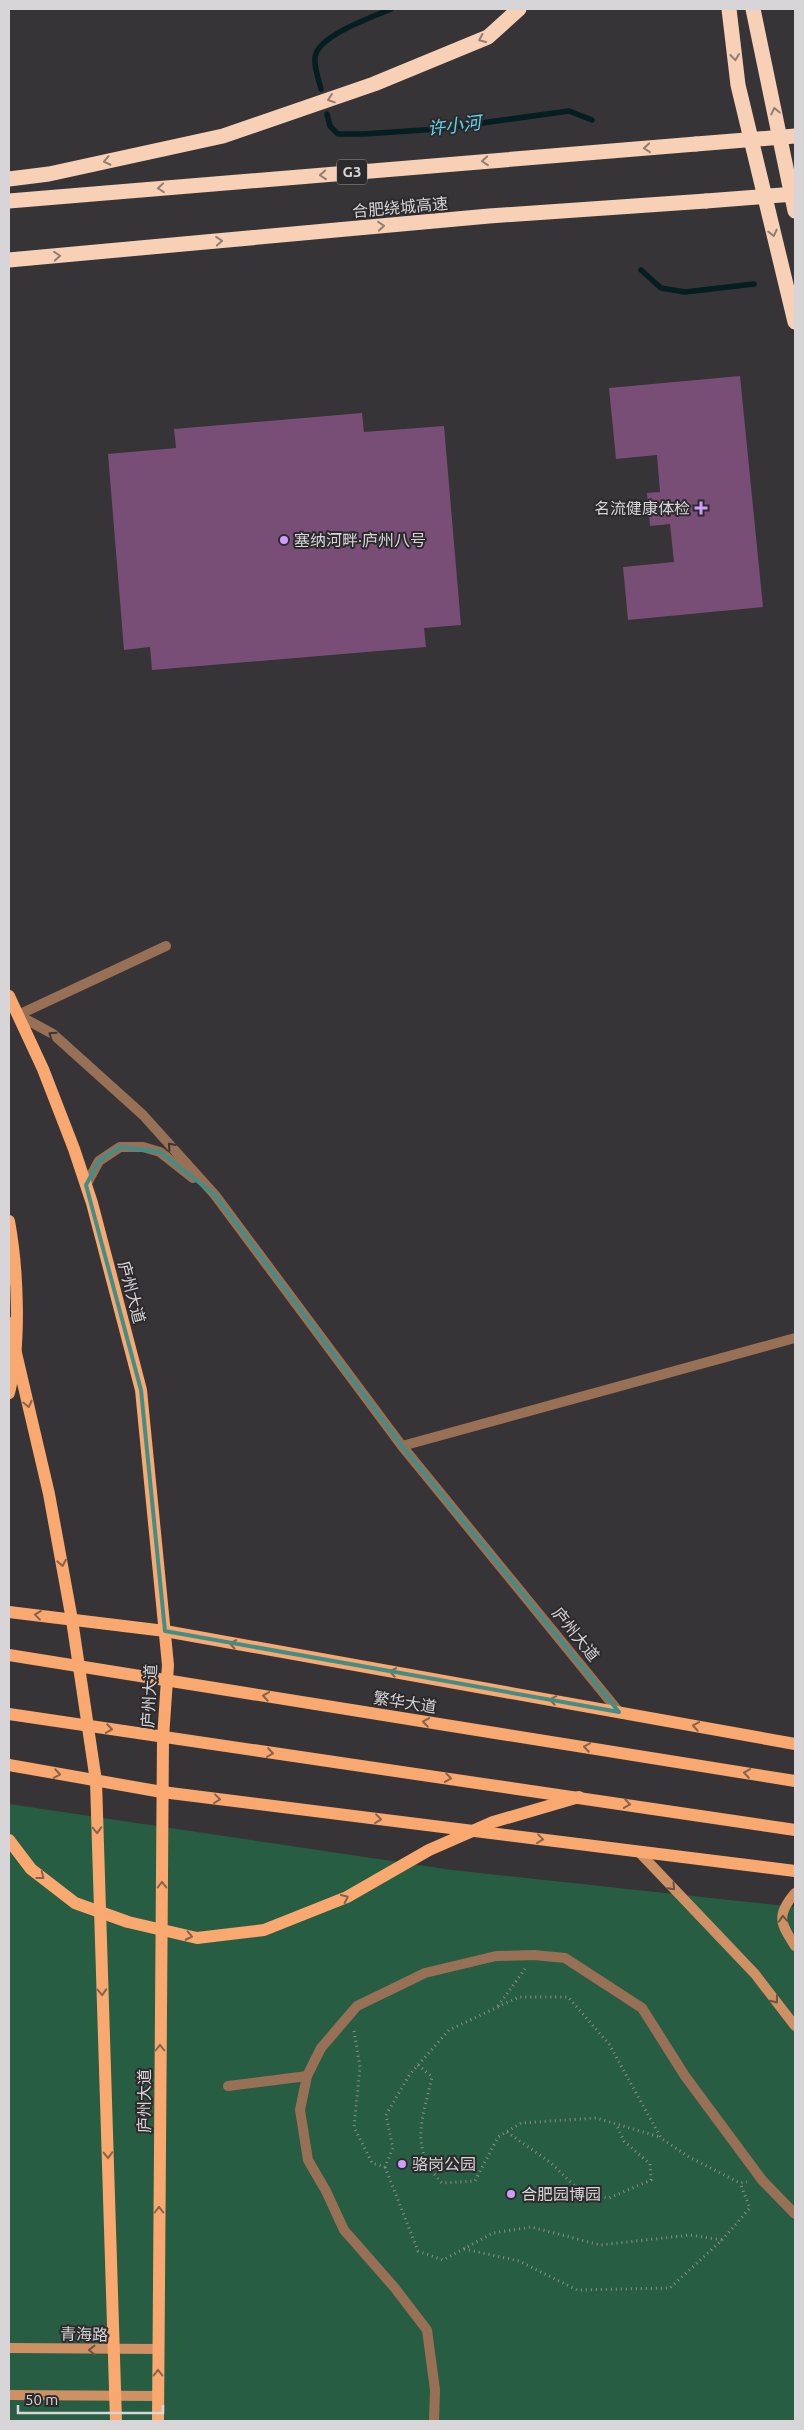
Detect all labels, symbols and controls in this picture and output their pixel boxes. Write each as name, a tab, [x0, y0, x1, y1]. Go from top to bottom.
one-way arrow	[478, 33, 487, 43]
one-way arrow	[729, 53, 740, 61]
one-way arrow	[327, 93, 336, 103]
one-way arrow	[770, 107, 780, 116]
water label: 许小河	[426, 111, 485, 138]
one-way arrow	[643, 142, 651, 153]
one-way arrow	[103, 155, 112, 166]
one-way arrow	[481, 155, 489, 166]
road number: G3	[337, 160, 367, 184]
one-way arrow	[319, 169, 327, 180]
one-way arrow	[157, 182, 165, 193]
street label: 合肥绕城高速	[351, 194, 449, 220]
one-way arrow	[377, 221, 385, 232]
one-way arrow	[767, 228, 778, 237]
one-way arrow	[215, 236, 223, 247]
one-way arrow	[54, 250, 62, 261]
place label: 名流健康体检	[594, 499, 690, 517]
marker: 名流健康体检	[694, 501, 708, 515]
place label: 塞纳河畔·庐州八号	[294, 531, 426, 549]
marker: 塞纳河畔·庐州八号	[278, 534, 290, 546]
one-way arrow	[48, 1032, 58, 1041]
one-way arrow	[168, 1142, 177, 1151]
street label: 庐州大道	[115, 1259, 149, 1325]
one-way arrow	[22, 1400, 33, 1409]
one-way arrow	[56, 1559, 66, 1567]
street label: 庐州大道	[549, 1603, 603, 1665]
one-way arrow	[34, 1611, 42, 1621]
one-way arrow	[229, 1639, 238, 1649]
street label: 庐州大道	[138, 1664, 160, 1728]
one-way arrow	[389, 1667, 398, 1678]
street label: 繁华大道	[372, 1688, 438, 1716]
one-way arrow	[261, 1692, 270, 1702]
one-way arrow	[549, 1696, 558, 1706]
one-way arrow	[422, 1717, 431, 1727]
one-way arrow	[691, 1722, 700, 1732]
one-way arrow	[104, 1724, 113, 1734]
one-way arrow	[582, 1743, 591, 1753]
one-way arrow	[266, 1747, 274, 1758]
one-way arrow	[52, 1768, 61, 1779]
one-way arrow	[743, 1769, 751, 1779]
one-way arrow	[443, 1773, 452, 1783]
one-way arrow	[214, 1793, 222, 1804]
one-way arrow	[624, 1798, 632, 1809]
one-way arrow	[375, 1813, 383, 1824]
one-way arrow	[92, 1826, 102, 1834]
one-way arrow	[536, 1833, 544, 1844]
one-way arrow	[35, 1871, 44, 1879]
one-way arrow	[157, 1881, 167, 1888]
one-way arrow	[666, 1881, 675, 1890]
one-way arrow	[340, 1894, 349, 1904]
one-way arrow	[778, 1915, 789, 1923]
one-way arrow	[185, 1930, 194, 1941]
one-way arrow	[97, 1988, 108, 1996]
one-way arrow	[770, 1994, 778, 2003]
one-way arrow	[155, 2043, 166, 2051]
street label: 庐州大道	[135, 2069, 153, 2133]
one-way arrow	[102, 2151, 113, 2159]
place label: 骆岗公园	[412, 2155, 476, 2173]
marker: 骆岗公园	[396, 2158, 408, 2170]
place label: 合肥园博园	[521, 2185, 601, 2203]
marker: 合肥园博园	[505, 2188, 517, 2200]
one-way arrow	[154, 2206, 164, 2214]
street label: 青海路	[60, 2325, 108, 2343]
one-way arrow	[88, 2344, 96, 2355]
one-way arrow	[153, 2368, 163, 2376]
scale bar	[18, 2382, 162, 2414]
text: 50 m	[25, 2391, 58, 2408]

